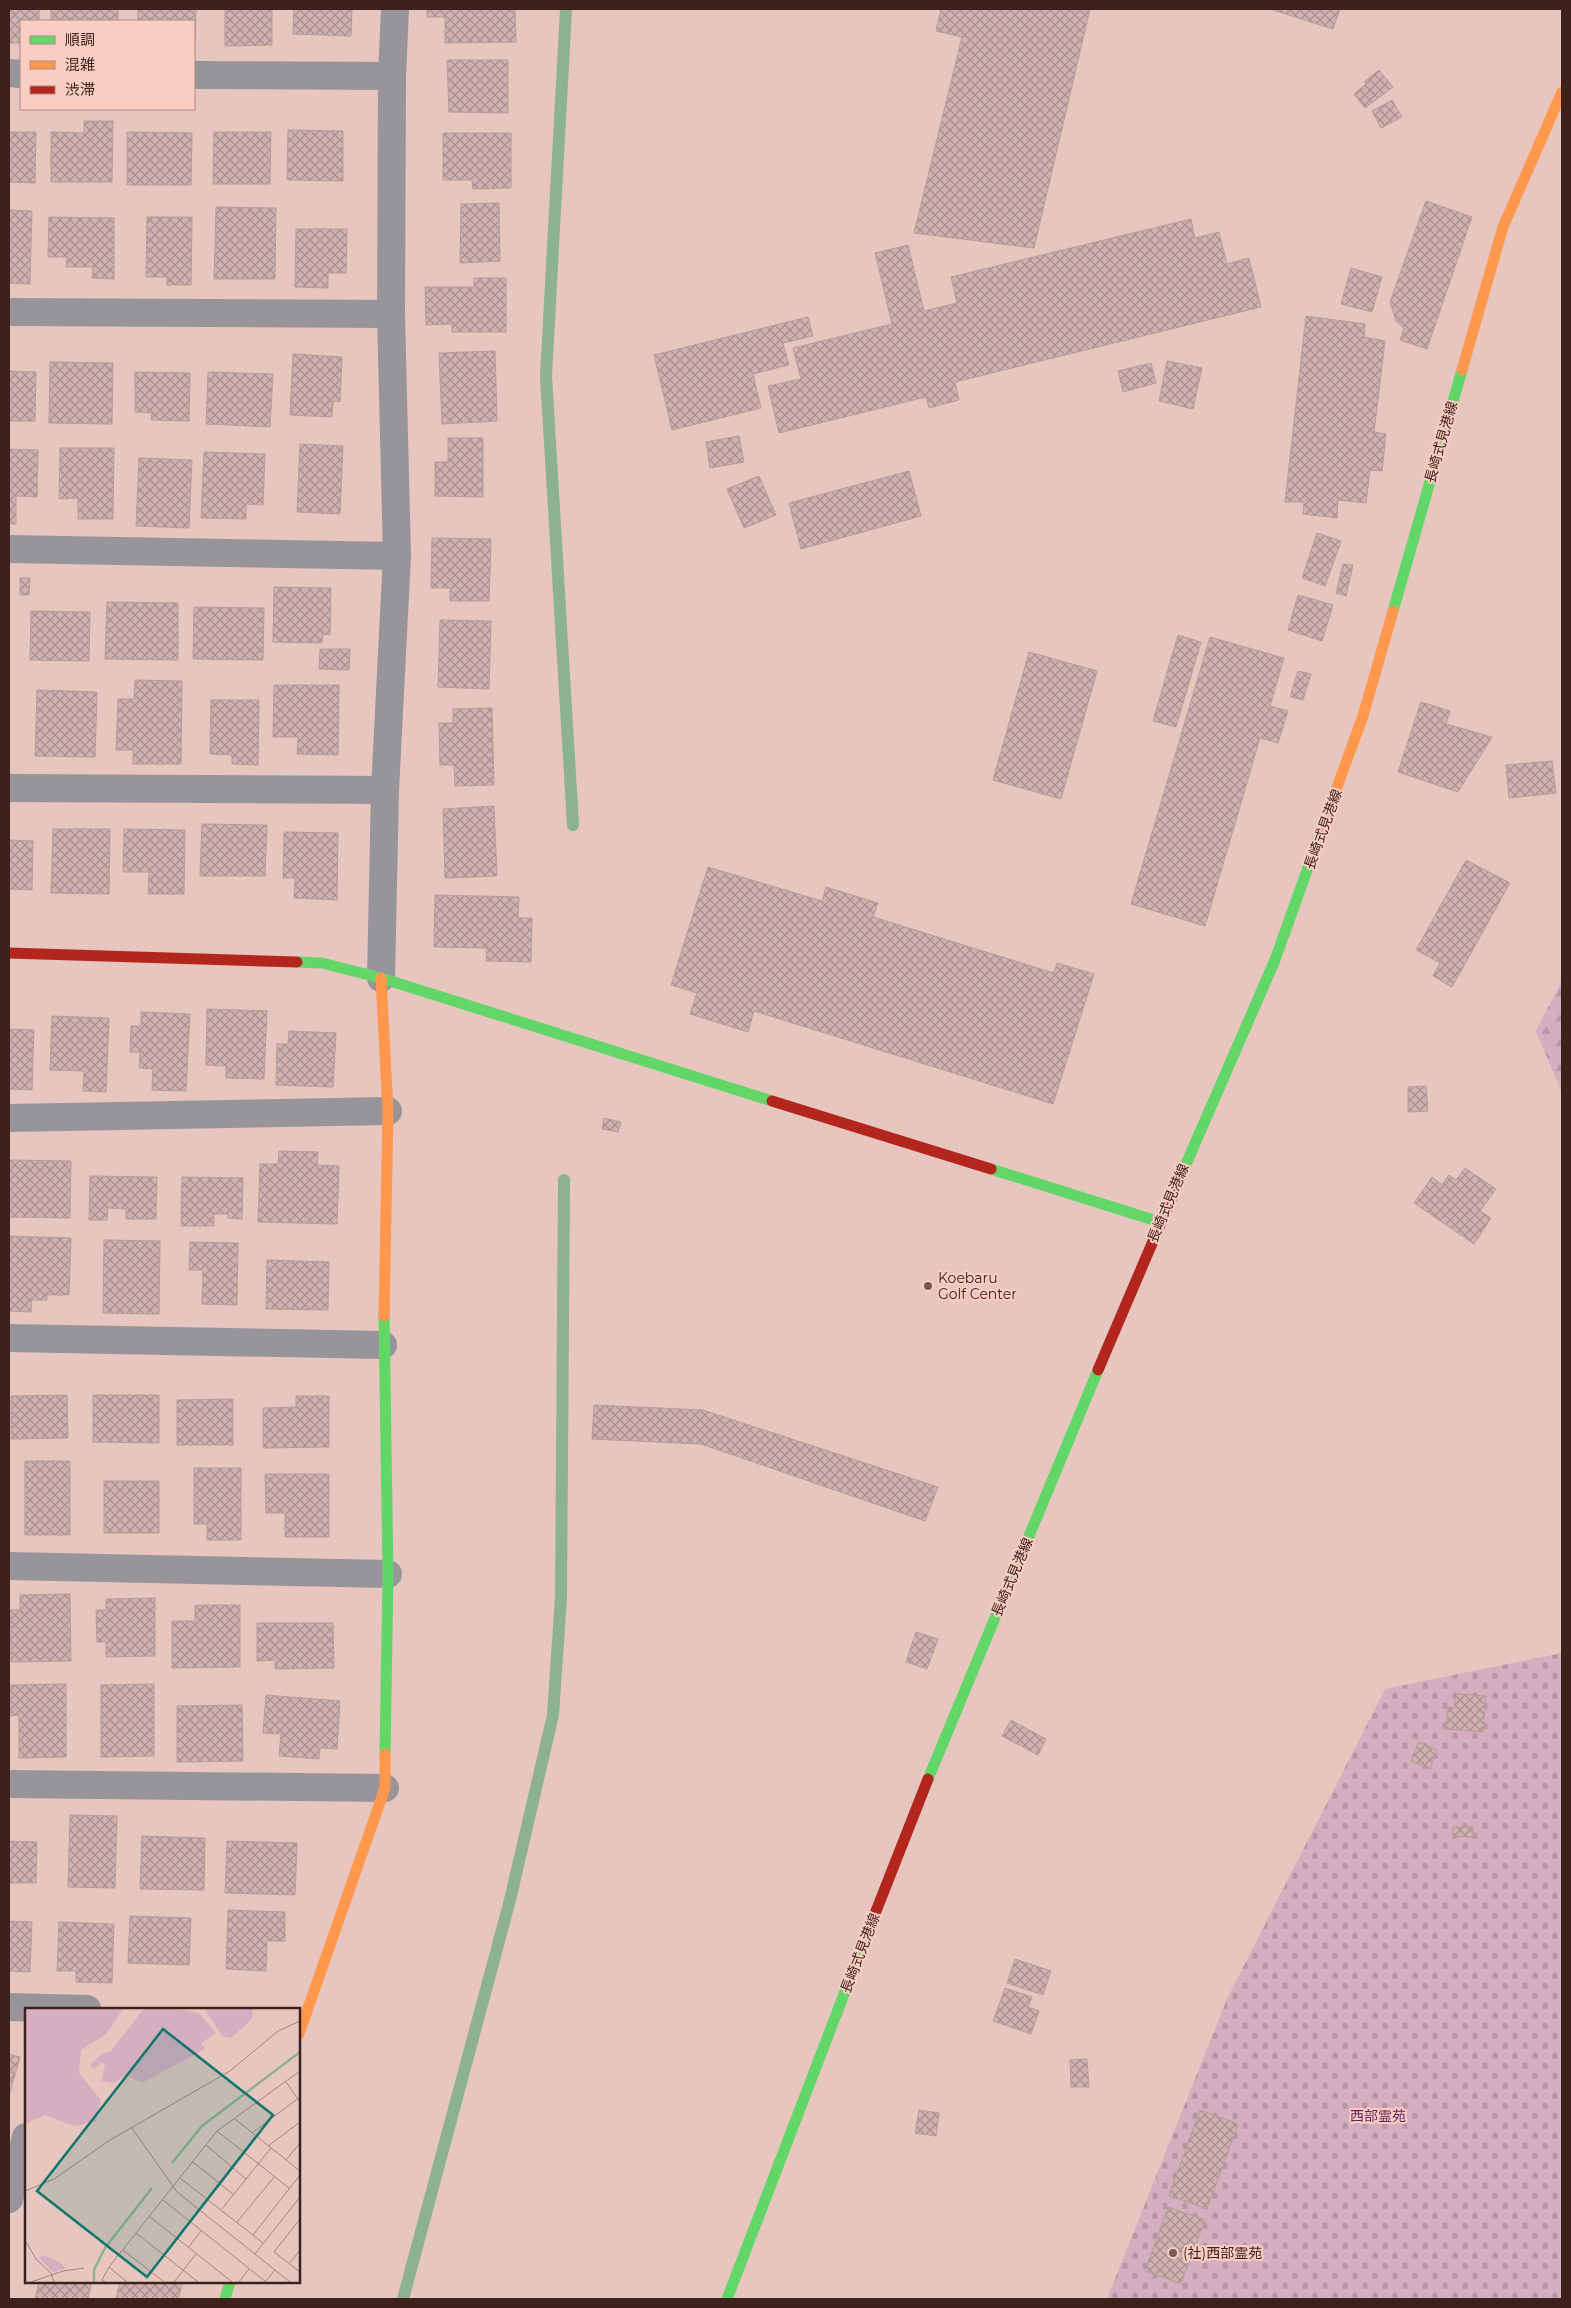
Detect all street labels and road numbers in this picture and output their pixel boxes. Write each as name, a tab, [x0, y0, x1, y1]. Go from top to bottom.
street label: 長崎式見港線	[1421, 399, 1461, 485]
street label: 長崎式見港線	[1300, 786, 1346, 872]
street label: 長崎式見港線	[1143, 1161, 1193, 1245]
street label: 長崎式見港線	[987, 1535, 1037, 1619]
street label: 長崎式見港線	[837, 1911, 883, 1995]

